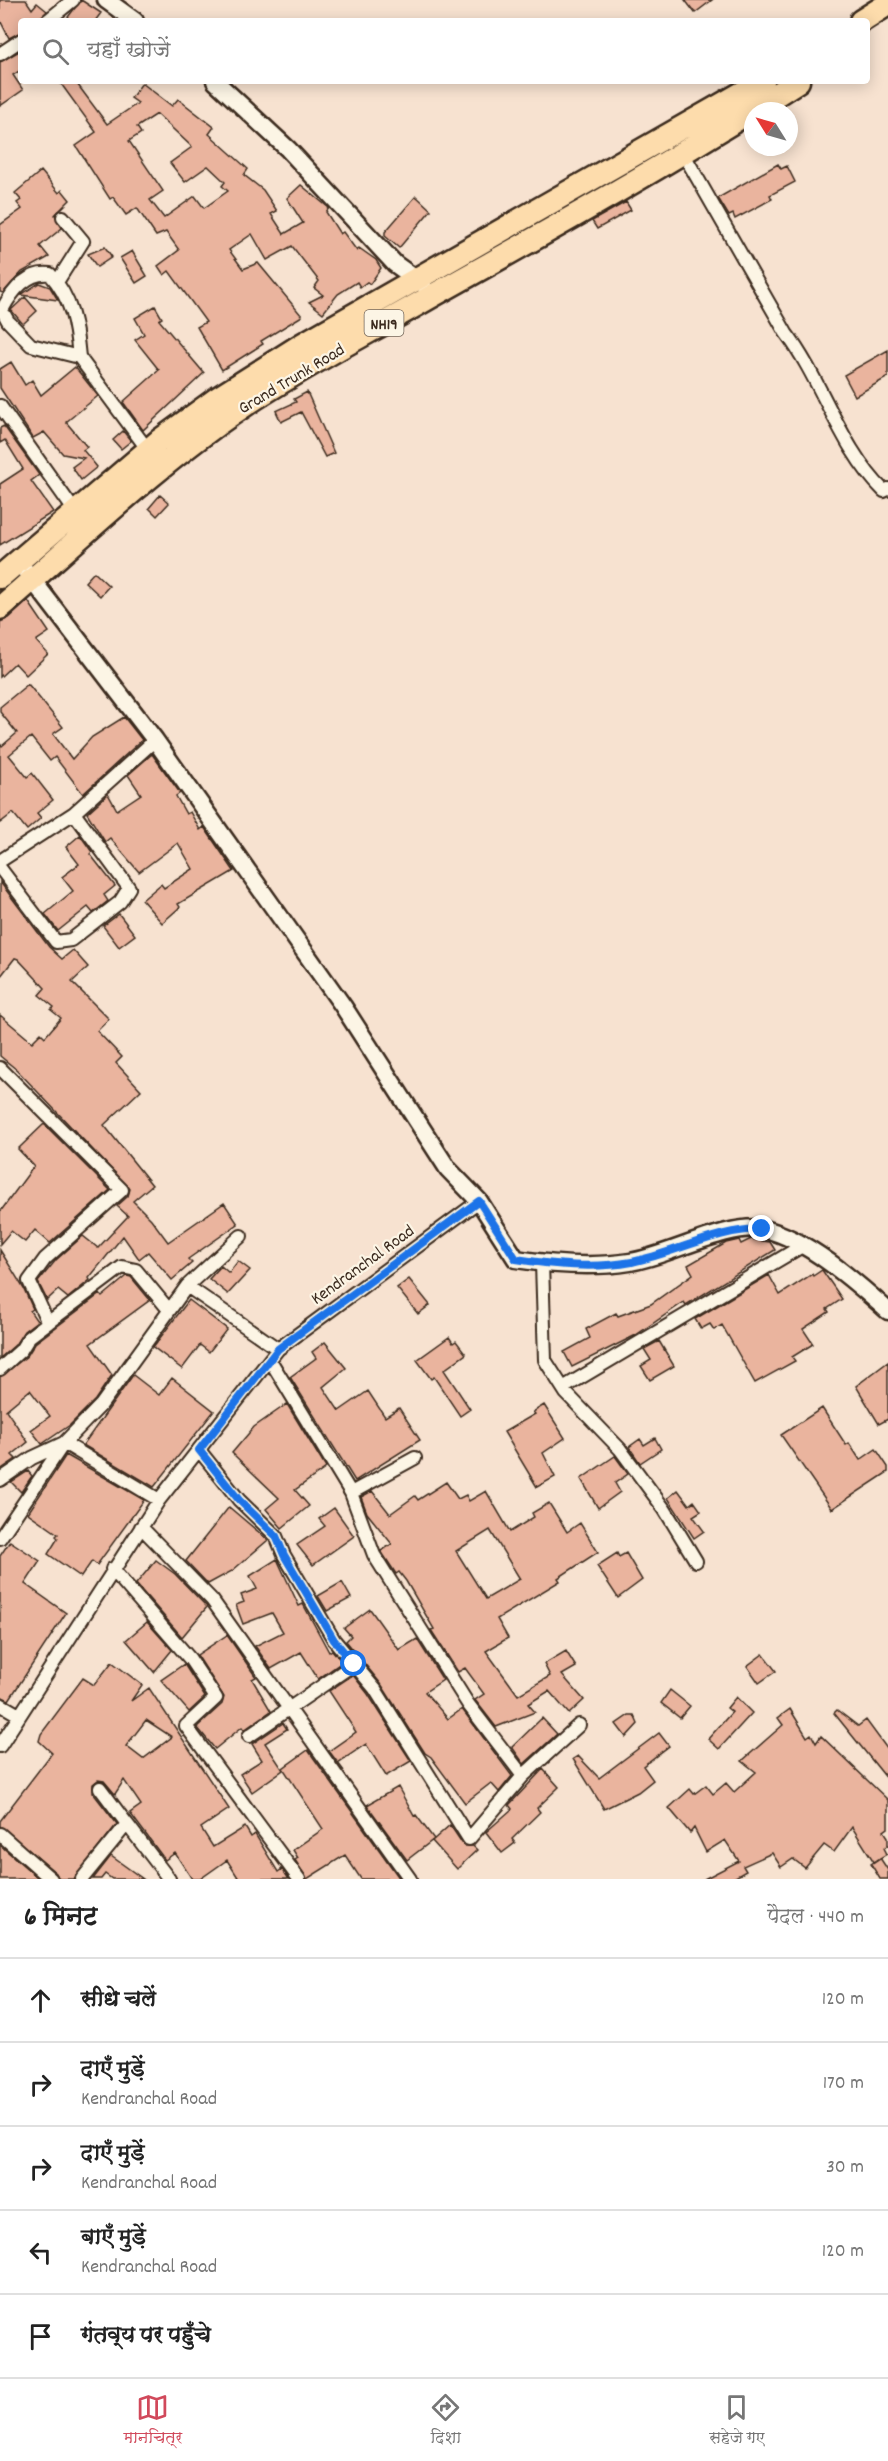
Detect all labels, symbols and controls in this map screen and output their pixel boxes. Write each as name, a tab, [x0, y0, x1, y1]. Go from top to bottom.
search box	[18, 18, 870, 84]
icon: search	[39, 35, 72, 68]
text: यहाँ खोजें	[87, 36, 170, 67]
north arrow	[744, 102, 798, 156]
road number: NH19	[364, 310, 404, 336]
street label: Grand Trunk Road	[234, 338, 350, 422]
route end	[748, 1215, 774, 1241]
street label: Kendranchal Road	[307, 1220, 420, 1312]
route start	[340, 1650, 366, 1676]
text: 6 मिनट	[24, 1900, 97, 1937]
text: पैदल · 440 m	[767, 1904, 864, 1932]
icon: ahead	[24, 1984, 57, 2017]
text: सीधे चलें	[81, 1985, 156, 2016]
text: 120 m	[822, 1986, 864, 2014]
text: दाएँ मुड़ें	[81, 2055, 145, 2086]
icon: right	[24, 2068, 57, 2101]
text: 170 m	[823, 2070, 864, 2098]
text: Kendranchal Road	[81, 2086, 217, 2114]
text: दाएँ मुड़ें	[81, 2139, 145, 2170]
icon: right	[24, 2152, 57, 2185]
text: 30 m	[826, 2154, 864, 2182]
text: Kendranchal Road	[81, 2170, 217, 2198]
text: बाएँ मुड़ें	[81, 2223, 146, 2254]
icon: left	[24, 2236, 57, 2269]
text: 120 m	[822, 2238, 864, 2266]
text: Kendranchal Road	[81, 2254, 217, 2282]
icon: arrive	[24, 2320, 57, 2353]
text: गंतव्य पर पहुँचे	[81, 2321, 211, 2352]
tab: मानचित्र	[123, 2391, 182, 2450]
tab: दिशा	[429, 2391, 462, 2450]
tab: सहेजे गए	[709, 2391, 765, 2450]

